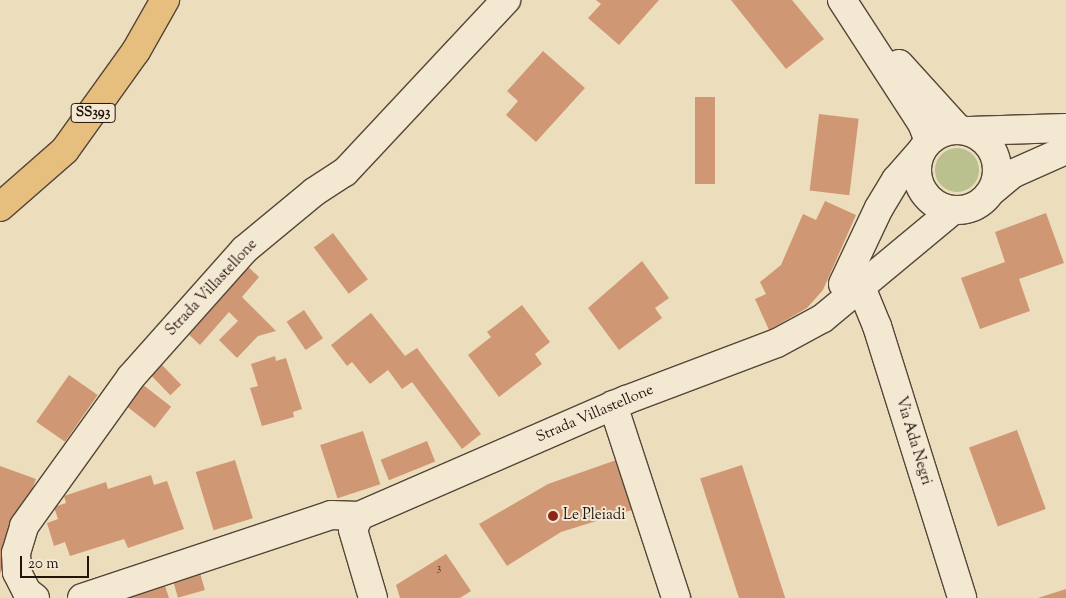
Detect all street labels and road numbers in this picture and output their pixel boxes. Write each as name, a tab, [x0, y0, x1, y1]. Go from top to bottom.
road number: SS393	[70, 102, 116, 125]
street label: Strada Villastellone	[163, 236, 261, 340]
street label: Strada Villastellone	[534, 381, 656, 447]
street label: Via Ada Negri	[891, 395, 935, 487]

